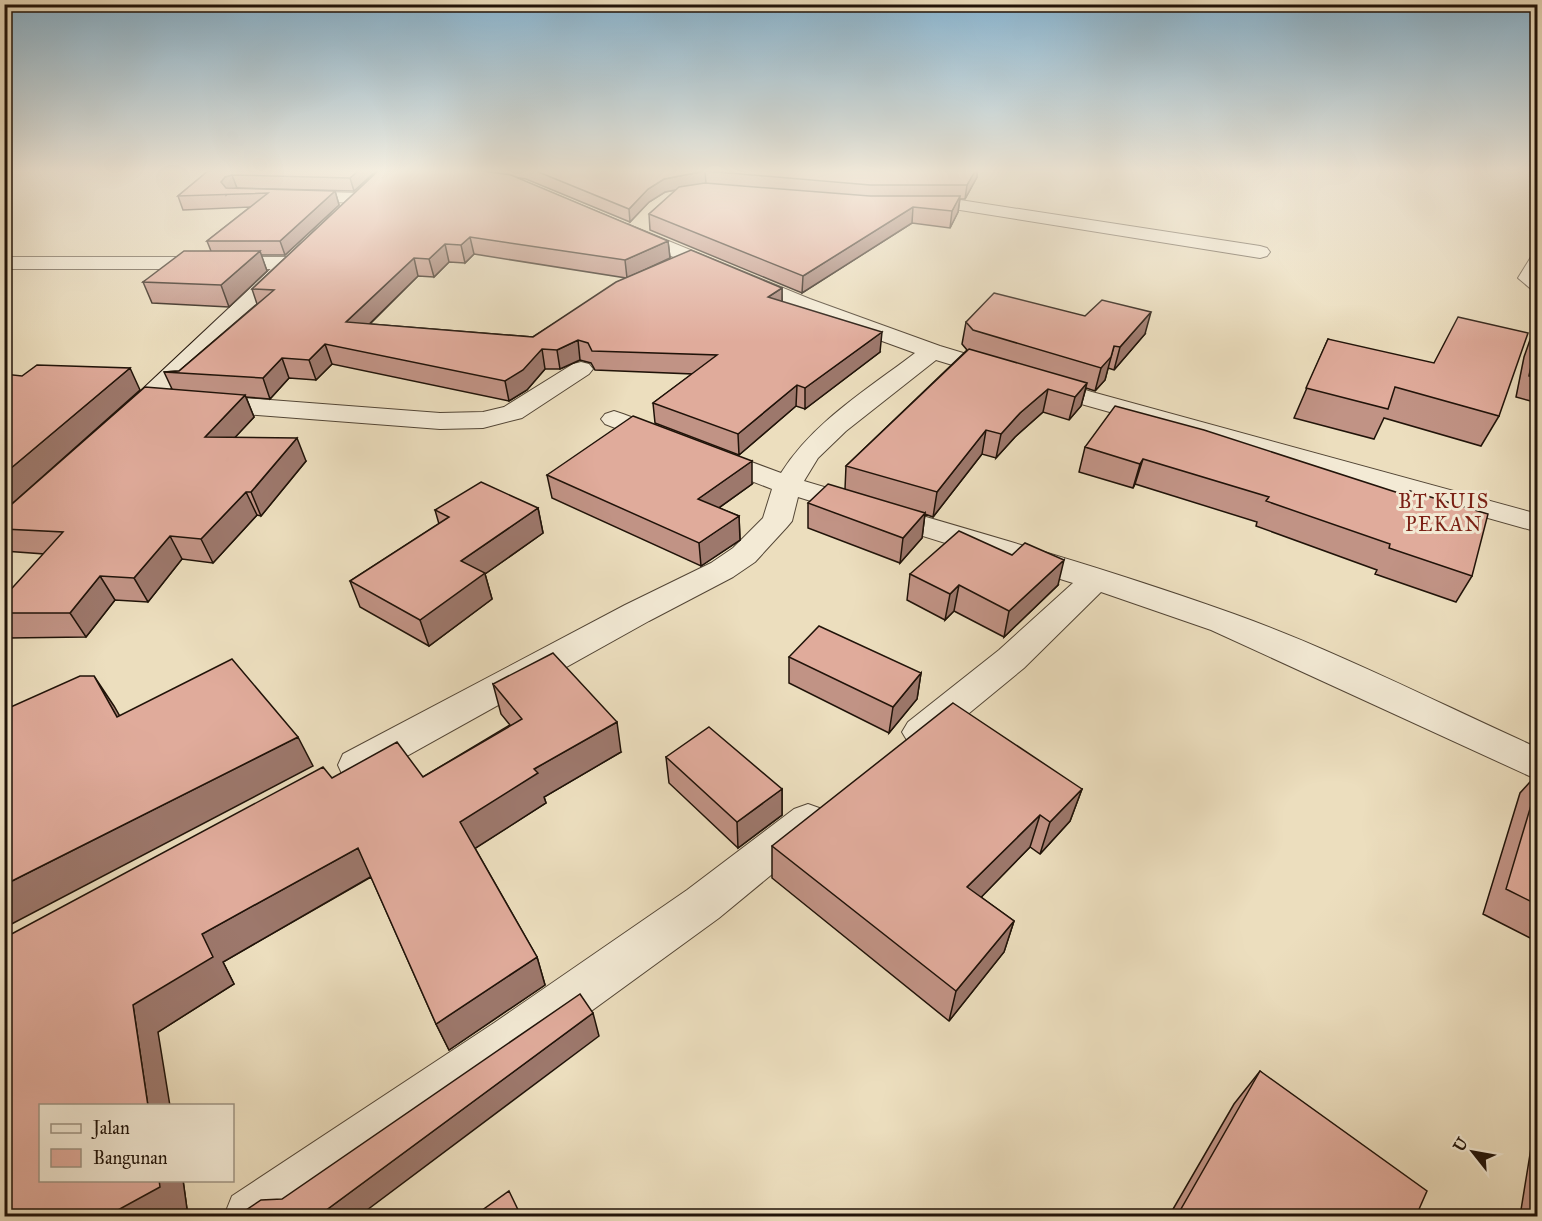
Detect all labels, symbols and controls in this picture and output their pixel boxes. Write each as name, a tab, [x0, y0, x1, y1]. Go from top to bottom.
district label: BT KUIS PEKAN	[1398, 489, 1490, 536]
legend	[39, 1104, 234, 1182]
text: Jalan	[91, 1117, 130, 1140]
north arrow	[1443, 1122, 1503, 1182]
text: U	[1449, 1134, 1472, 1155]
text: Bangunan	[93, 1147, 168, 1170]

